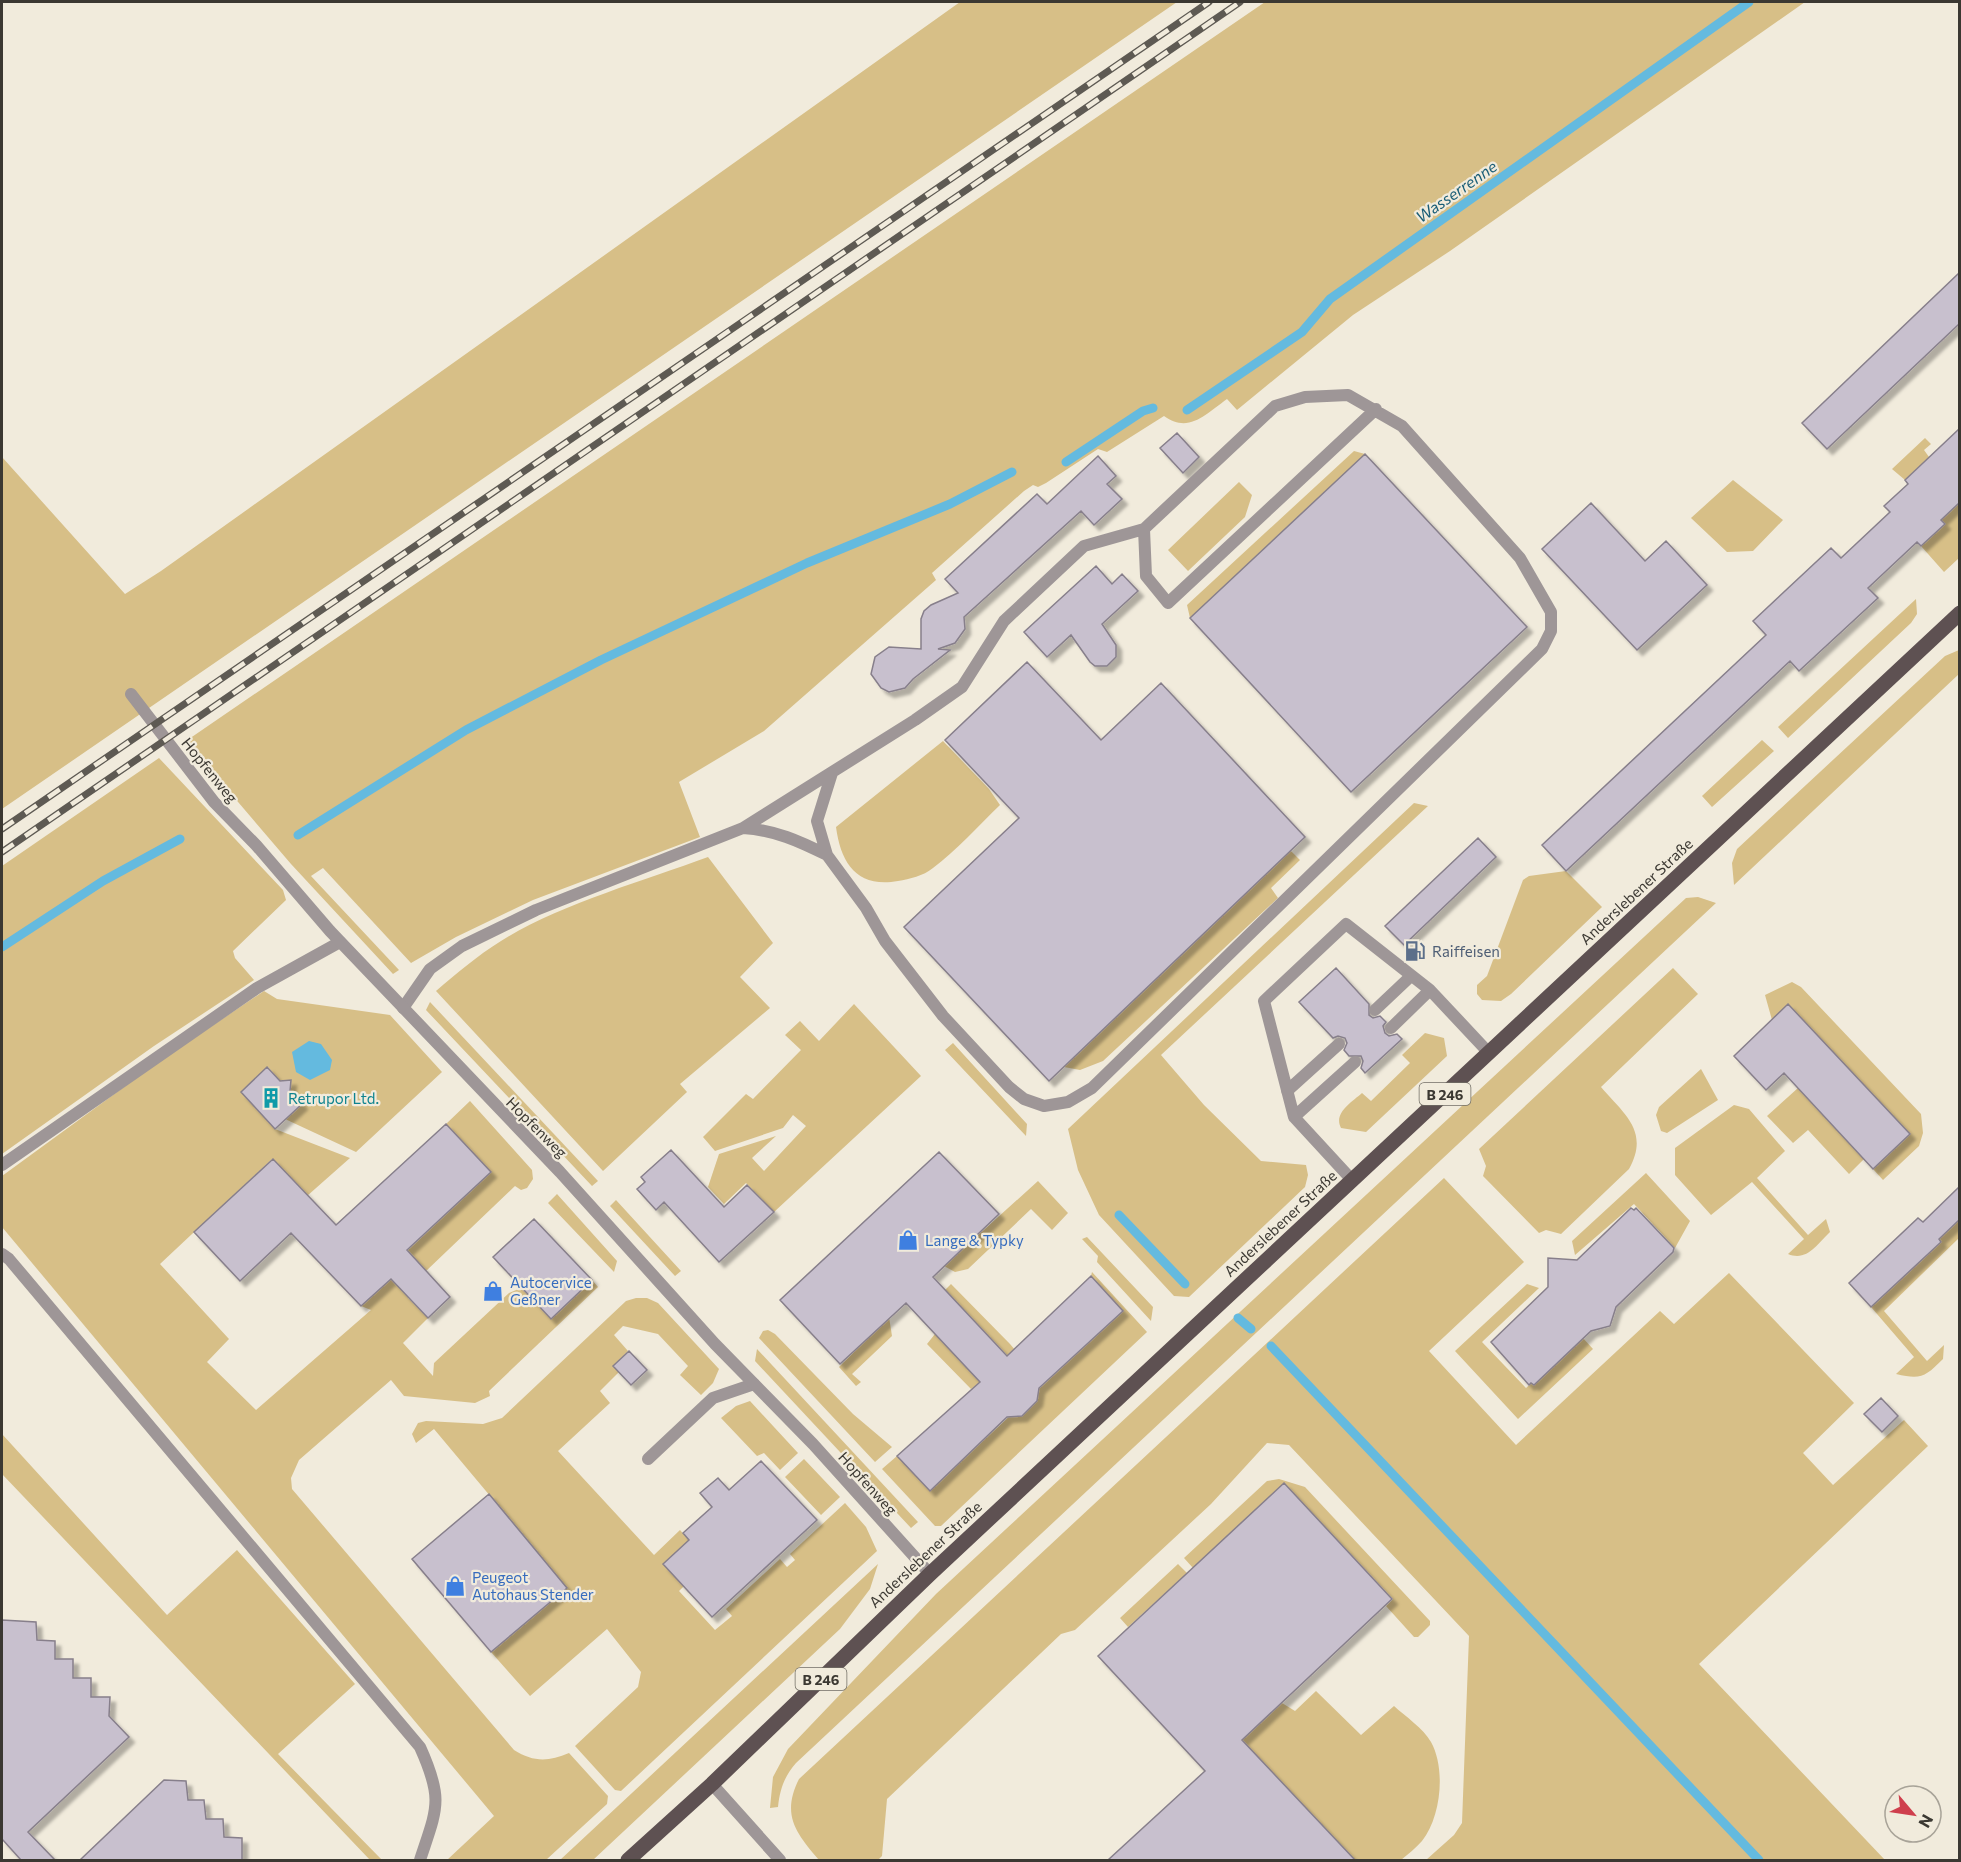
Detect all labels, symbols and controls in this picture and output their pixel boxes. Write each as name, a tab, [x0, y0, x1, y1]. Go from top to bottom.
water label: Wasserrenne	[1412, 156, 1501, 226]
street label: Hopfenweg	[178, 734, 242, 806]
street label: Anderslebener Straße	[1576, 834, 1696, 948]
fuel station icon: Raiffeisen	[1403, 939, 1427, 963]
place label: Raiffeisen	[1432, 942, 1500, 960]
road number: B 246	[1420, 1083, 1470, 1105]
building icon: Retrupor Ltd.	[259, 1086, 283, 1110]
place label: Retrupor Ltd.	[288, 1089, 379, 1107]
street label: Hopfenweg	[503, 1093, 571, 1161]
street label: Anderslebener Straße	[1220, 1166, 1340, 1280]
shop icon: Lange & Typky	[896, 1228, 920, 1252]
place label: Lange & Typky	[925, 1231, 1024, 1249]
place label: Autocervice Geßner	[510, 1273, 592, 1308]
shop icon: Autocervice Geßner	[481, 1279, 505, 1303]
street label: Hopfenweg	[835, 1448, 901, 1518]
street label: Anderslebener Straße	[865, 1497, 985, 1611]
place label: Peugeot Autohaus Stender	[472, 1568, 594, 1603]
shop icon: Peugeot Autohaus Stender	[443, 1574, 467, 1598]
road number: B 246	[796, 1668, 846, 1690]
north arrow	[1883, 1784, 1943, 1844]
text: N	[1915, 1812, 1938, 1831]

